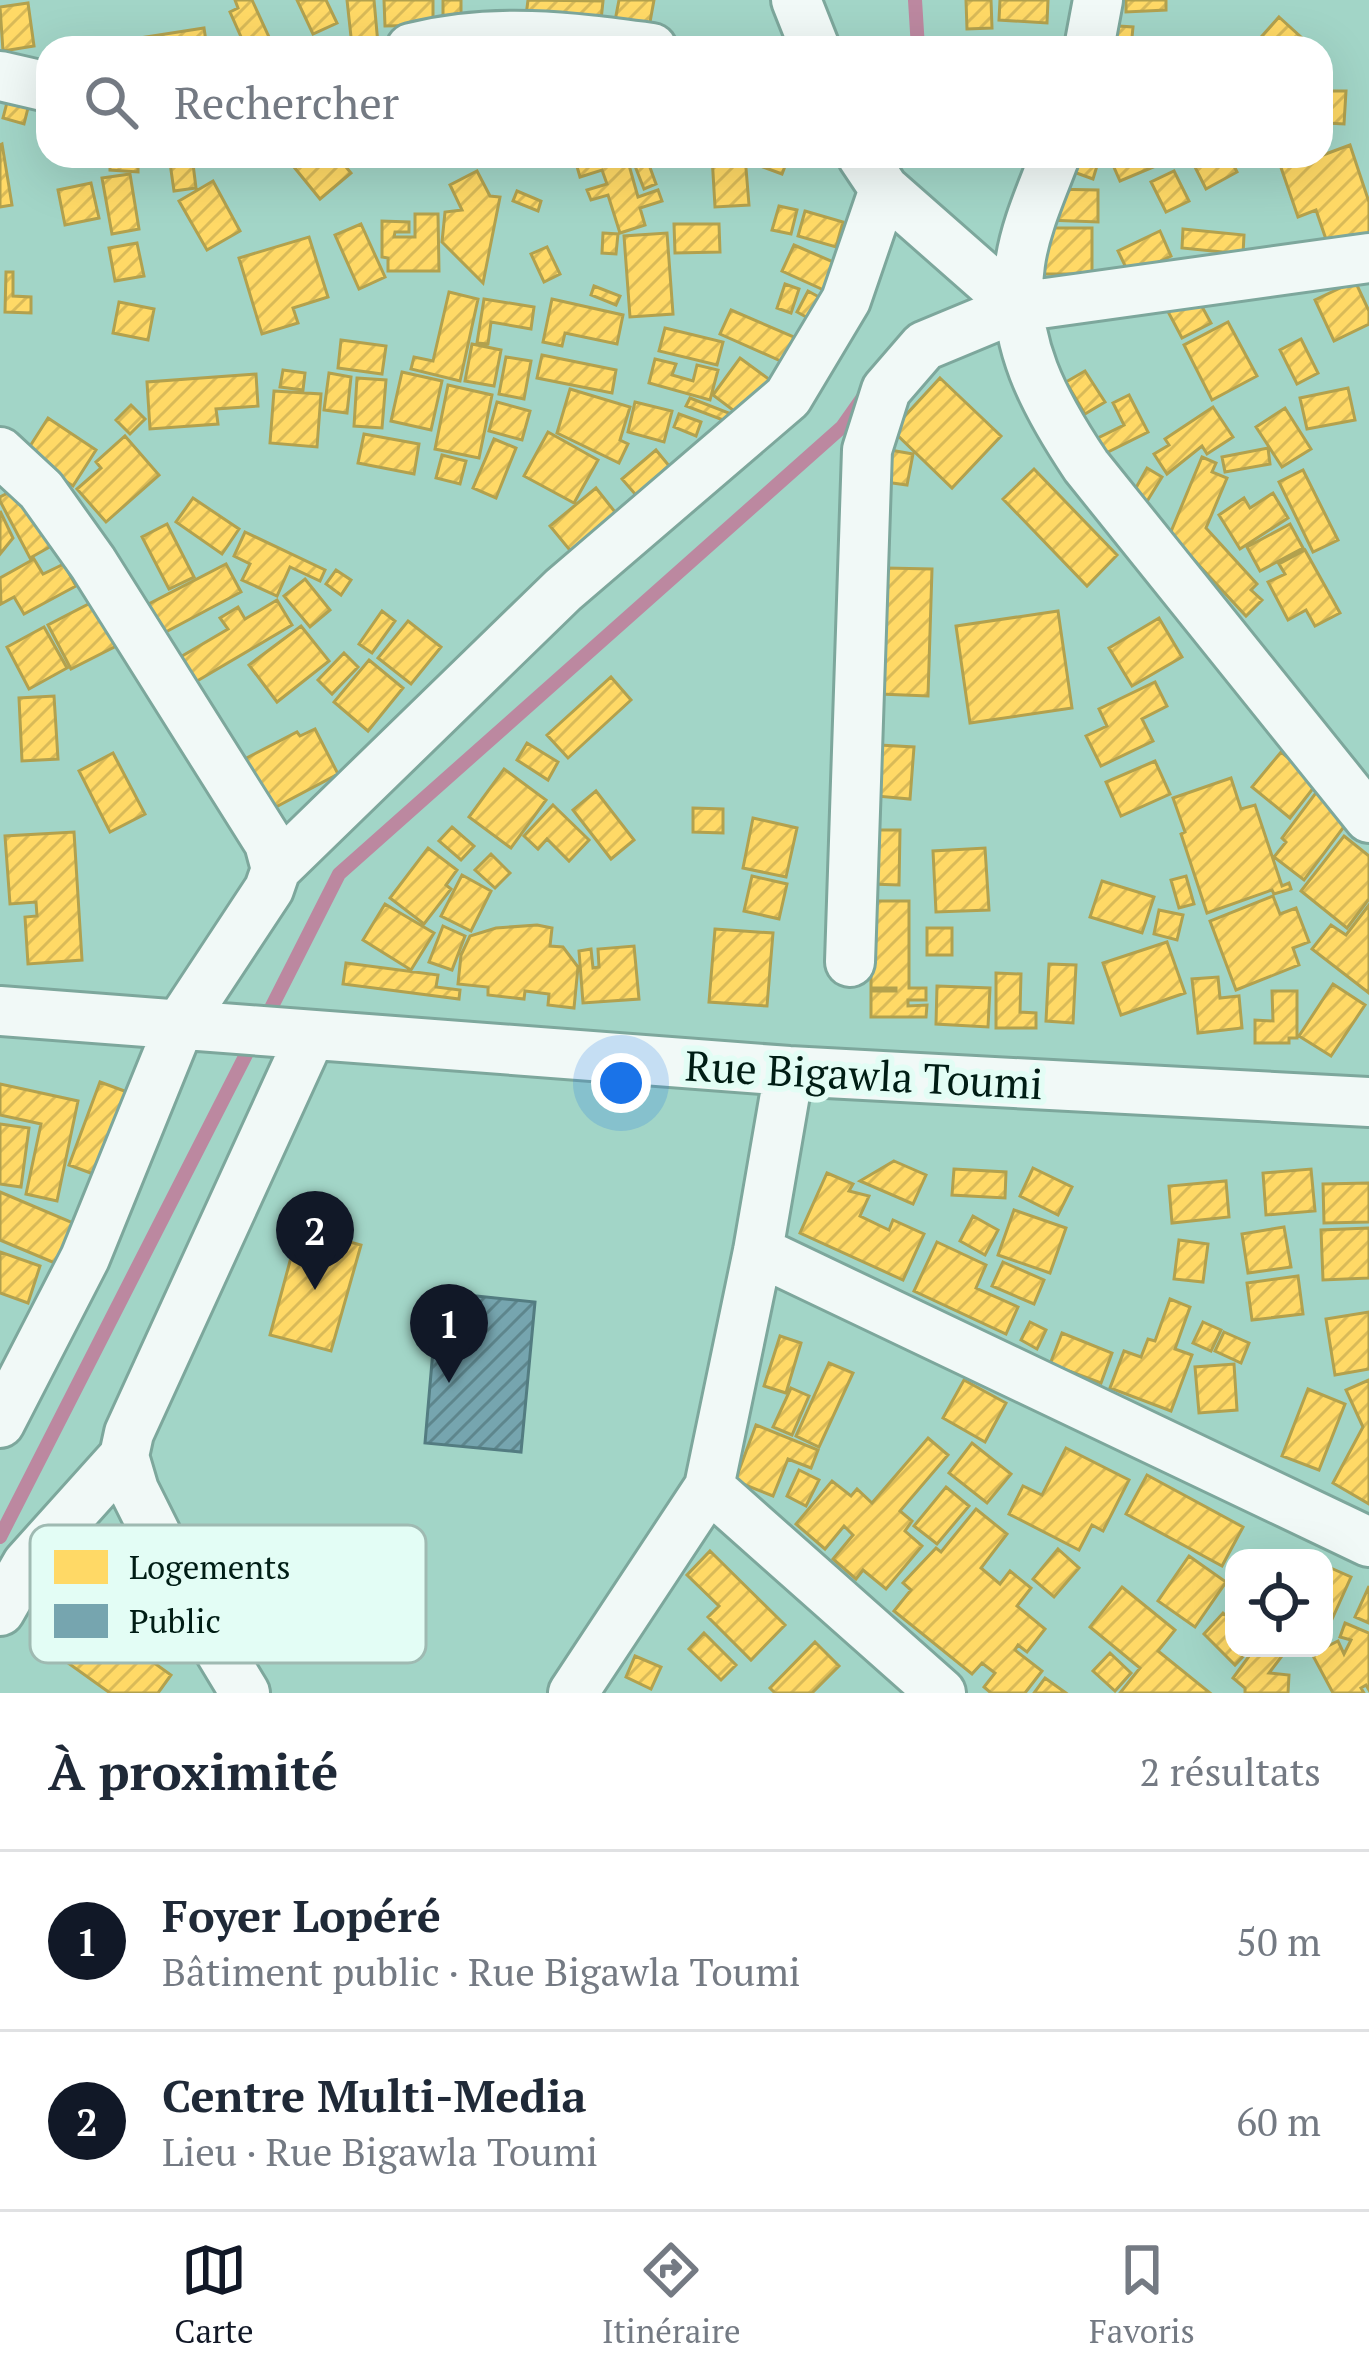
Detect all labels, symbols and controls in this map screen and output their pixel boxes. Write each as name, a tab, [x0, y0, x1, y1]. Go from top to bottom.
search box	[36, 36, 1333, 168]
icon: search	[78, 69, 144, 135]
text: Rechercher	[174, 72, 399, 132]
street label: Rue Bigawla Toumi	[684, 1037, 1044, 1111]
your location	[591, 1053, 651, 1113]
pin: 2	[276, 1191, 354, 1290]
pin: 1	[410, 1284, 488, 1383]
legend	[30, 1525, 426, 1663]
text: Logements	[129, 1545, 291, 1588]
map controls	[1225, 1549, 1333, 1657]
button: locate	[1225, 1549, 1333, 1657]
text: Public	[129, 1599, 221, 1642]
text: À proximité	[48, 1737, 338, 1805]
text: 2 résultats	[1140, 1745, 1321, 1797]
text: Foyer Lopéré	[162, 1885, 441, 1945]
text: 1	[76, 1915, 98, 1967]
text: 50 m	[1236, 1915, 1321, 1967]
text: Bâtiment public · Rue Bigawla Toumi	[162, 1945, 801, 1997]
text: Centre Multi-Media	[162, 2065, 587, 2125]
text: 2	[76, 2095, 98, 2147]
text: 60 m	[1236, 2095, 1321, 2147]
text: Lieu · Rue Bigawla Toumi	[162, 2125, 598, 2177]
tab: Carte	[174, 2237, 254, 2352]
tab: Itinéraire	[602, 2237, 741, 2352]
tab: Favoris	[1089, 2237, 1195, 2352]

